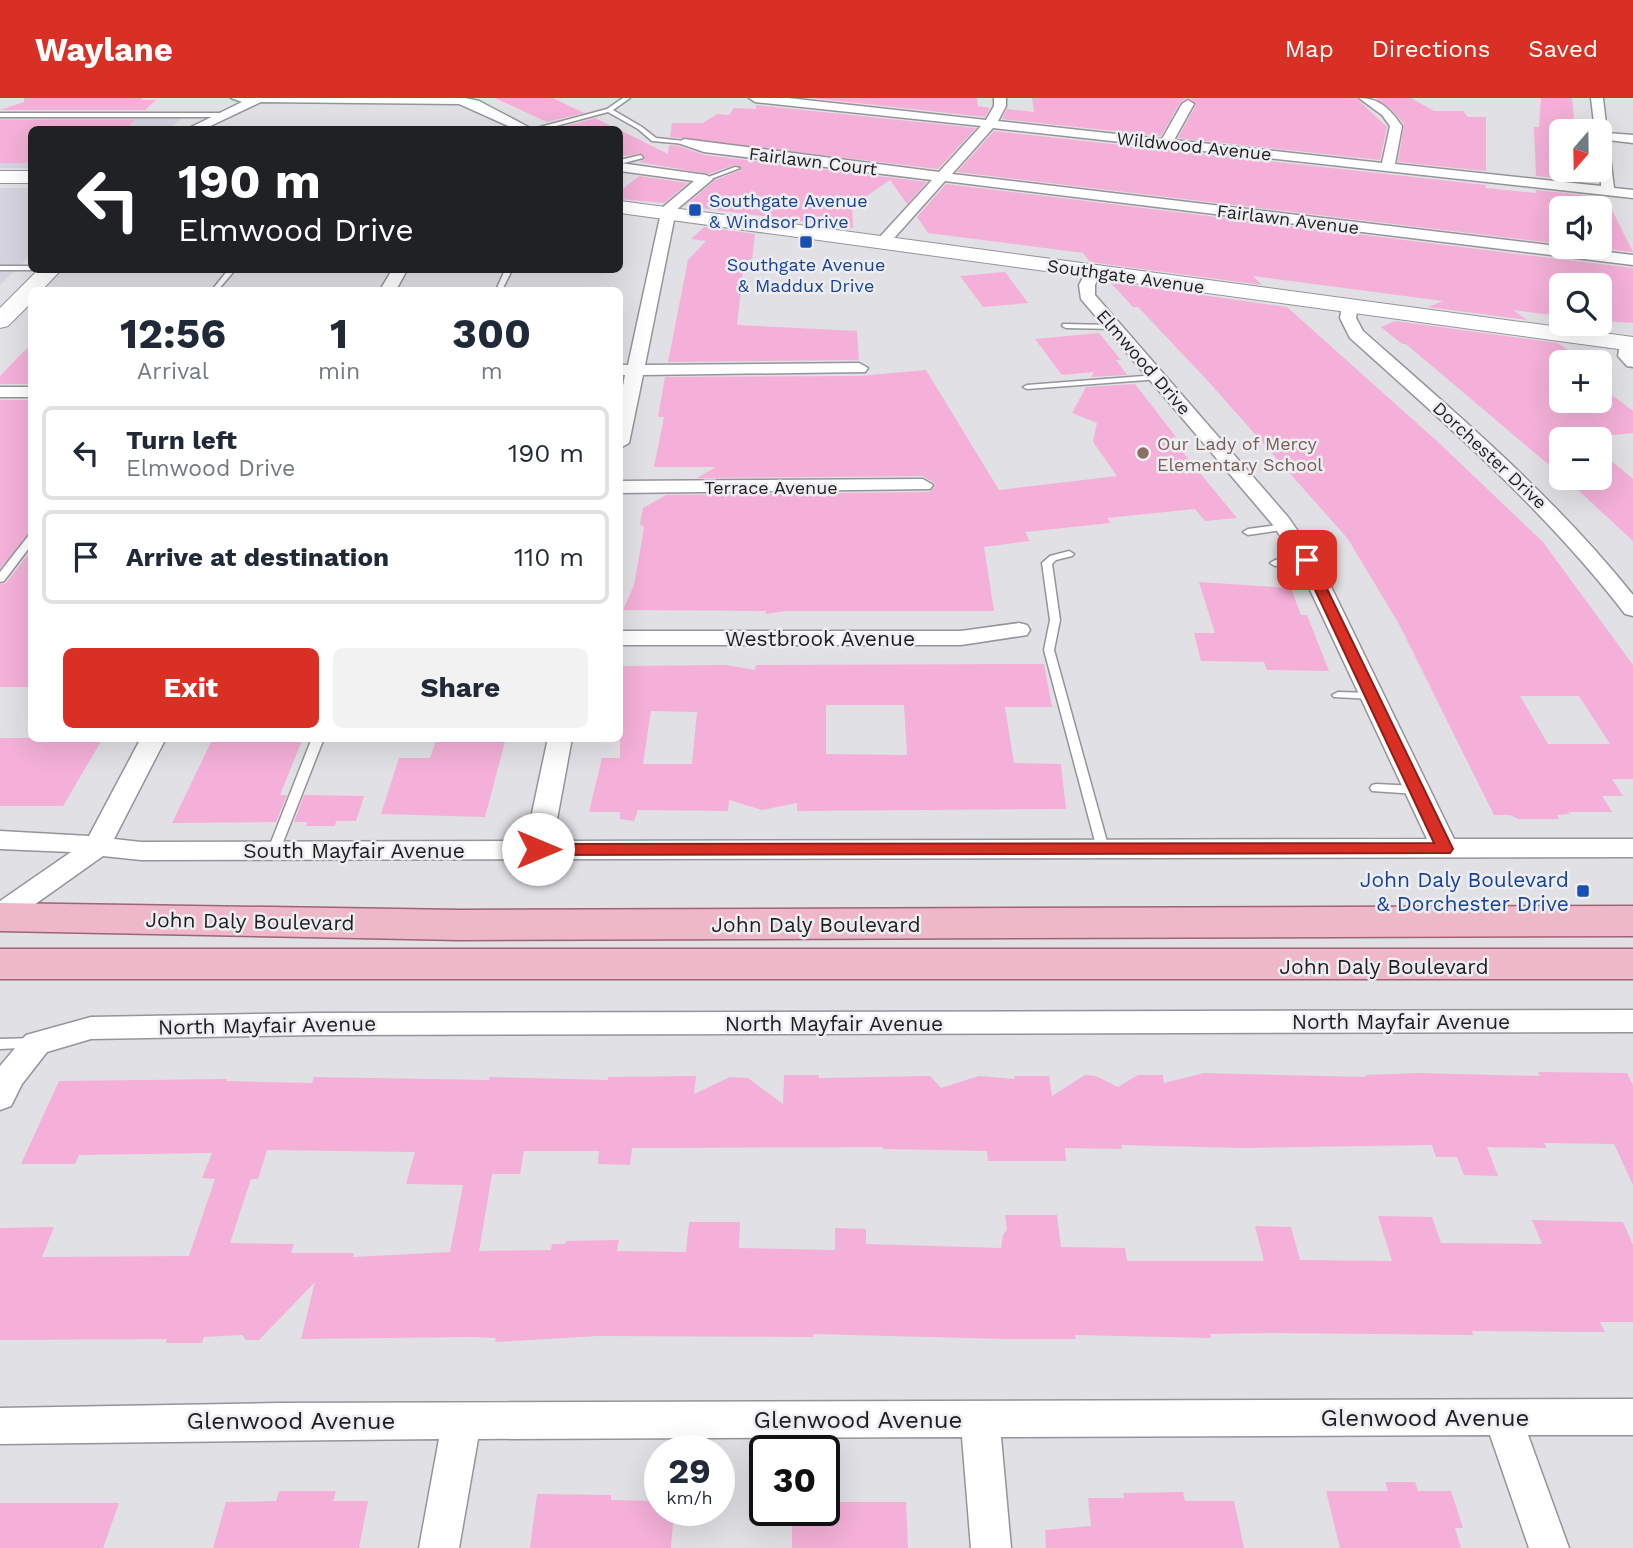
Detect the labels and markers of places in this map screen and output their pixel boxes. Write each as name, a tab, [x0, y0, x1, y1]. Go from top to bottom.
place label: Southgate Avenue & Windsor Drive	[709, 190, 868, 232]
marker: Southgate Avenue & Windsor Drive	[687, 202, 703, 218]
marker: Southgate Avenue & Maddux Drive	[798, 234, 814, 250]
place label: Southgate Avenue & Maddux Drive	[727, 254, 885, 296]
place label: Our Lady of Mercy Elementary School	[1157, 433, 1323, 475]
marker: Our Lady of Mercy Elementary School	[1135, 445, 1151, 461]
pin	[1277, 530, 1337, 590]
place label: John Daly Boulevard & Dorchester Drive	[1360, 867, 1569, 916]
marker: John Daly Boulevard & Dorchester Drive	[1575, 883, 1591, 899]

